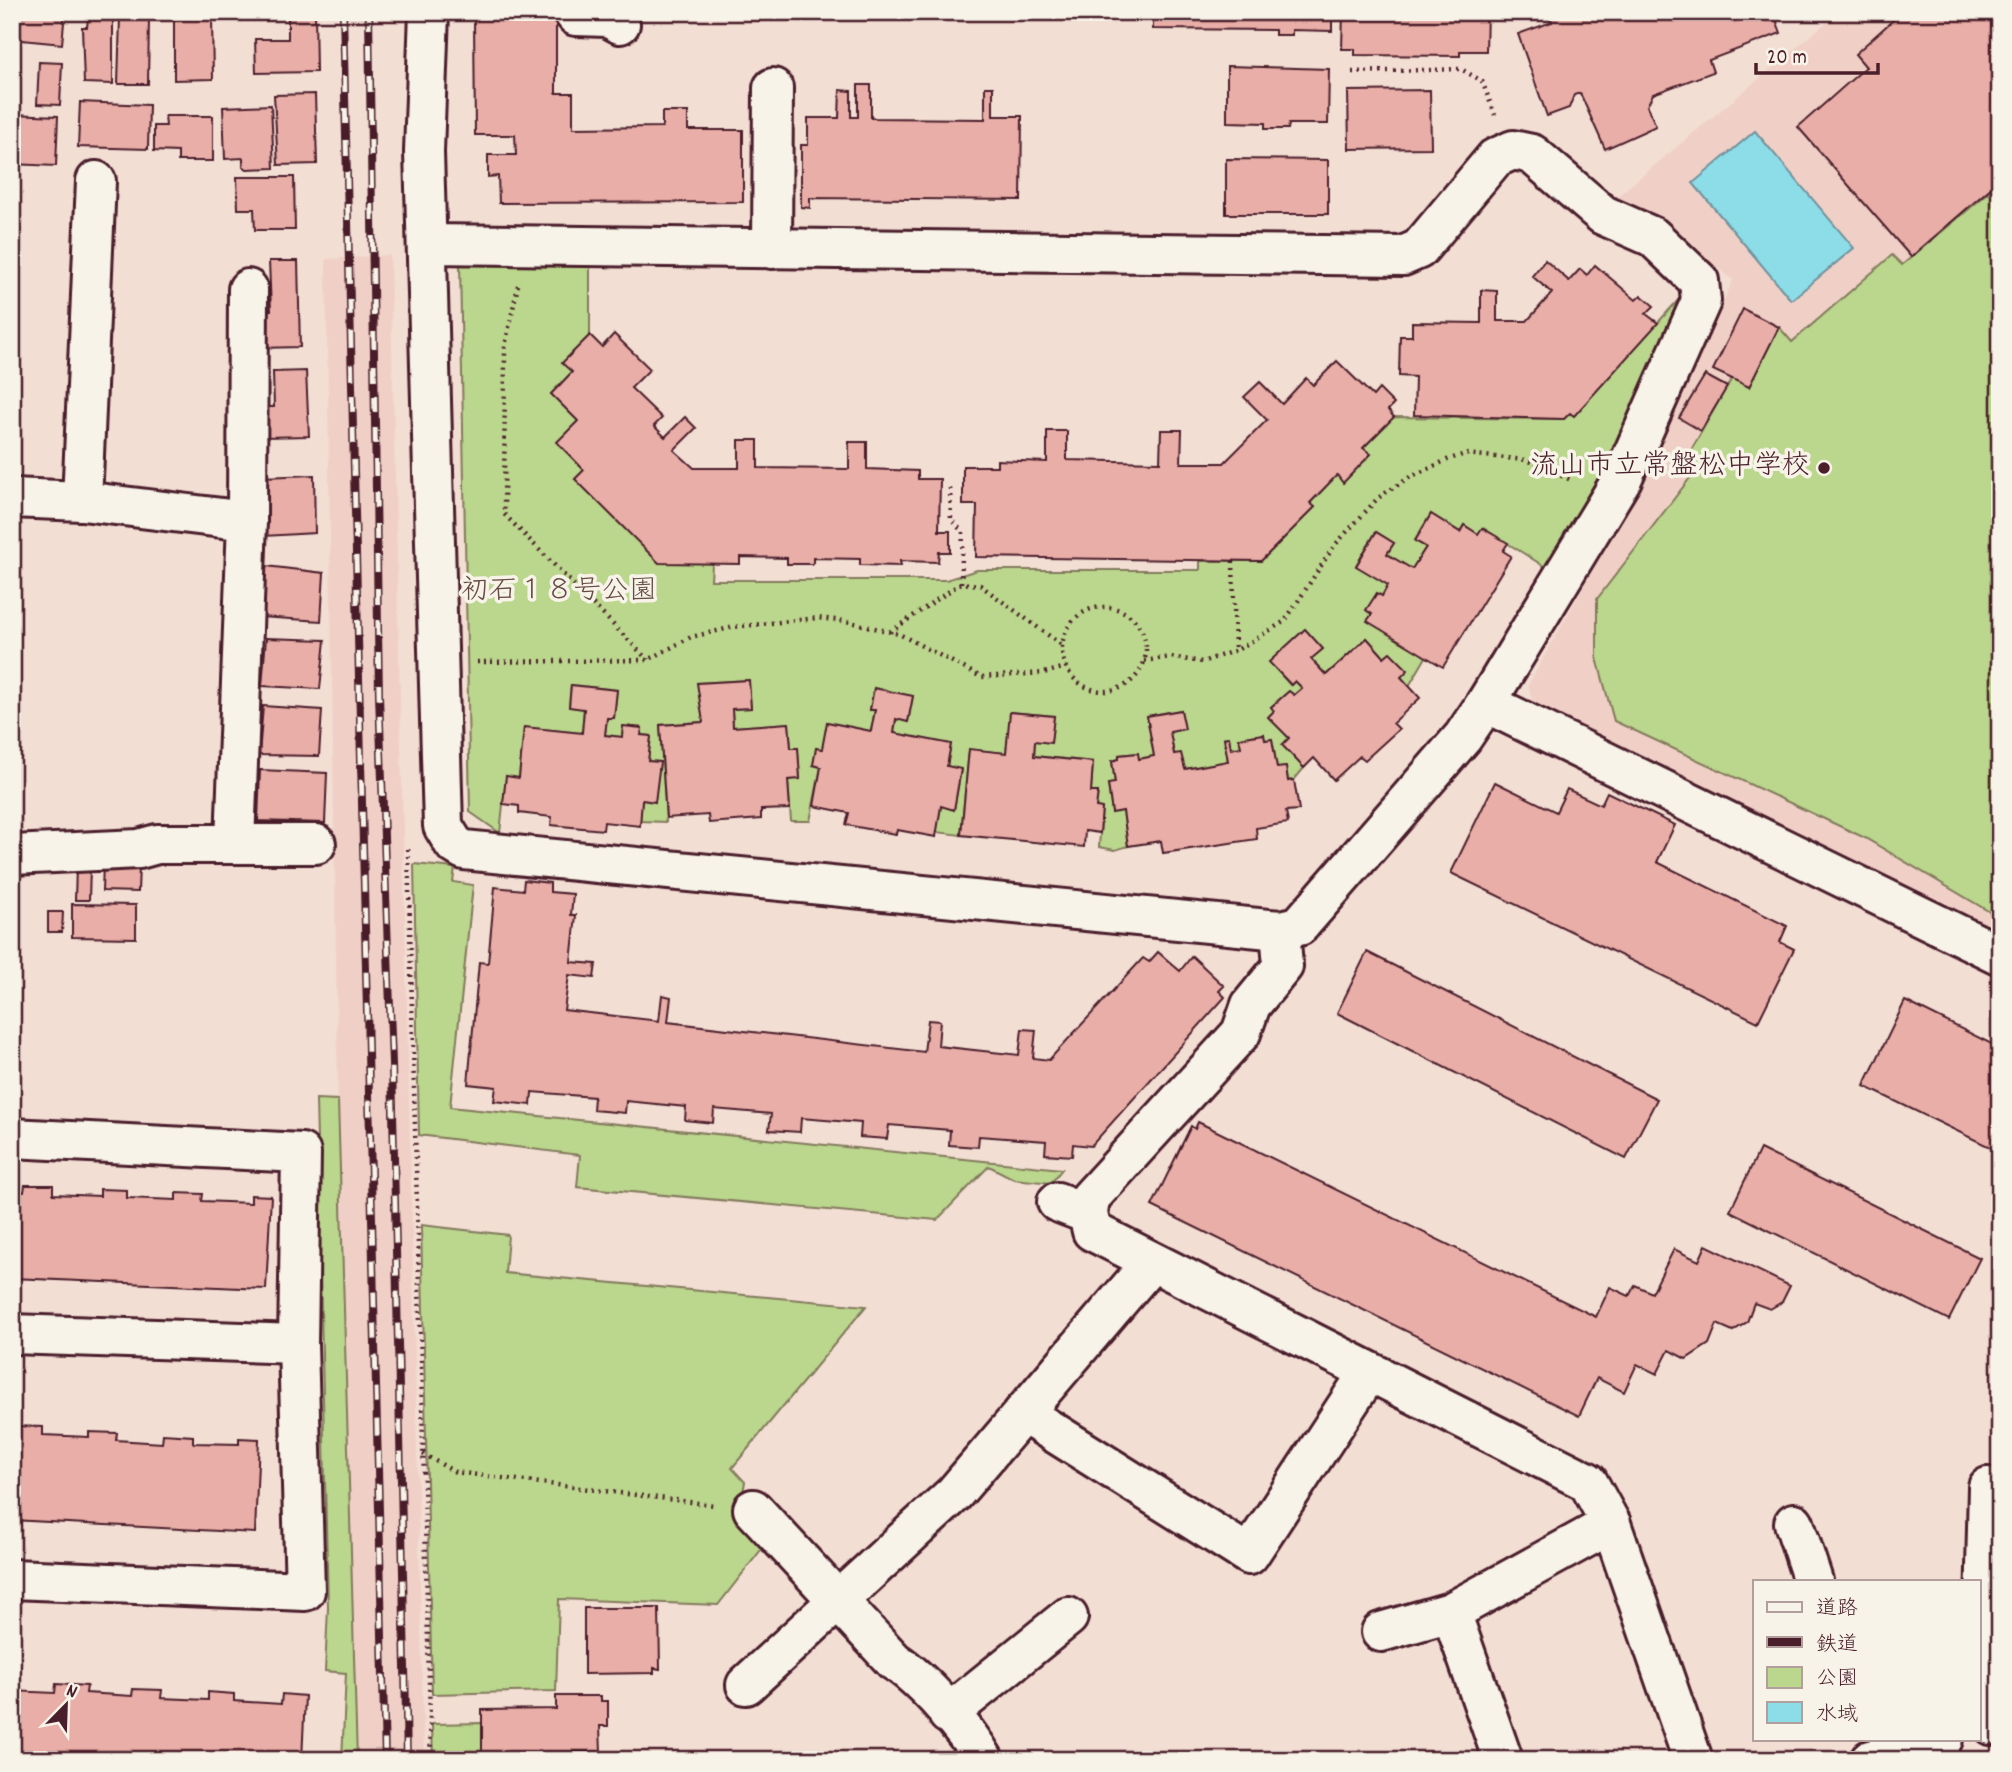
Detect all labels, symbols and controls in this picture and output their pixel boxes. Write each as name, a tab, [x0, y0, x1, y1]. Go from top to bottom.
scale bar	[1756, 32, 1879, 76]
text: 20 m	[1767, 44, 1807, 74]
place label: 流山市立常盤松中学校	[1530, 448, 1810, 488]
marker: 流山市立常盤松中学校	[1816, 460, 1832, 476]
park label: 初石１８号公園	[461, 573, 657, 613]
legend	[1753, 1580, 1980, 1740]
text: 道路	[1816, 1595, 1858, 1625]
text: 鉄道	[1816, 1631, 1858, 1661]
text: 公園	[1816, 1665, 1858, 1695]
north arrow	[32, 1670, 102, 1740]
text: N	[62, 1678, 81, 1707]
text: 水域	[1816, 1701, 1858, 1731]

